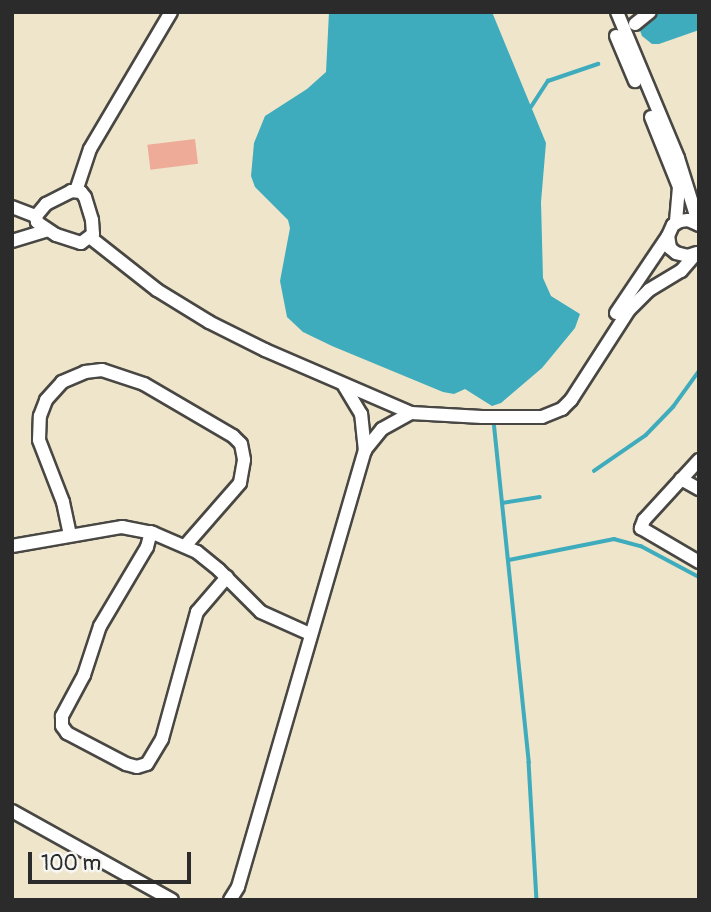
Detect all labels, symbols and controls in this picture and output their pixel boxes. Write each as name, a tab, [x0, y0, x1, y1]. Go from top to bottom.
scale bar	[32, 838, 194, 882]
text: 100 m	[41, 850, 101, 877]

